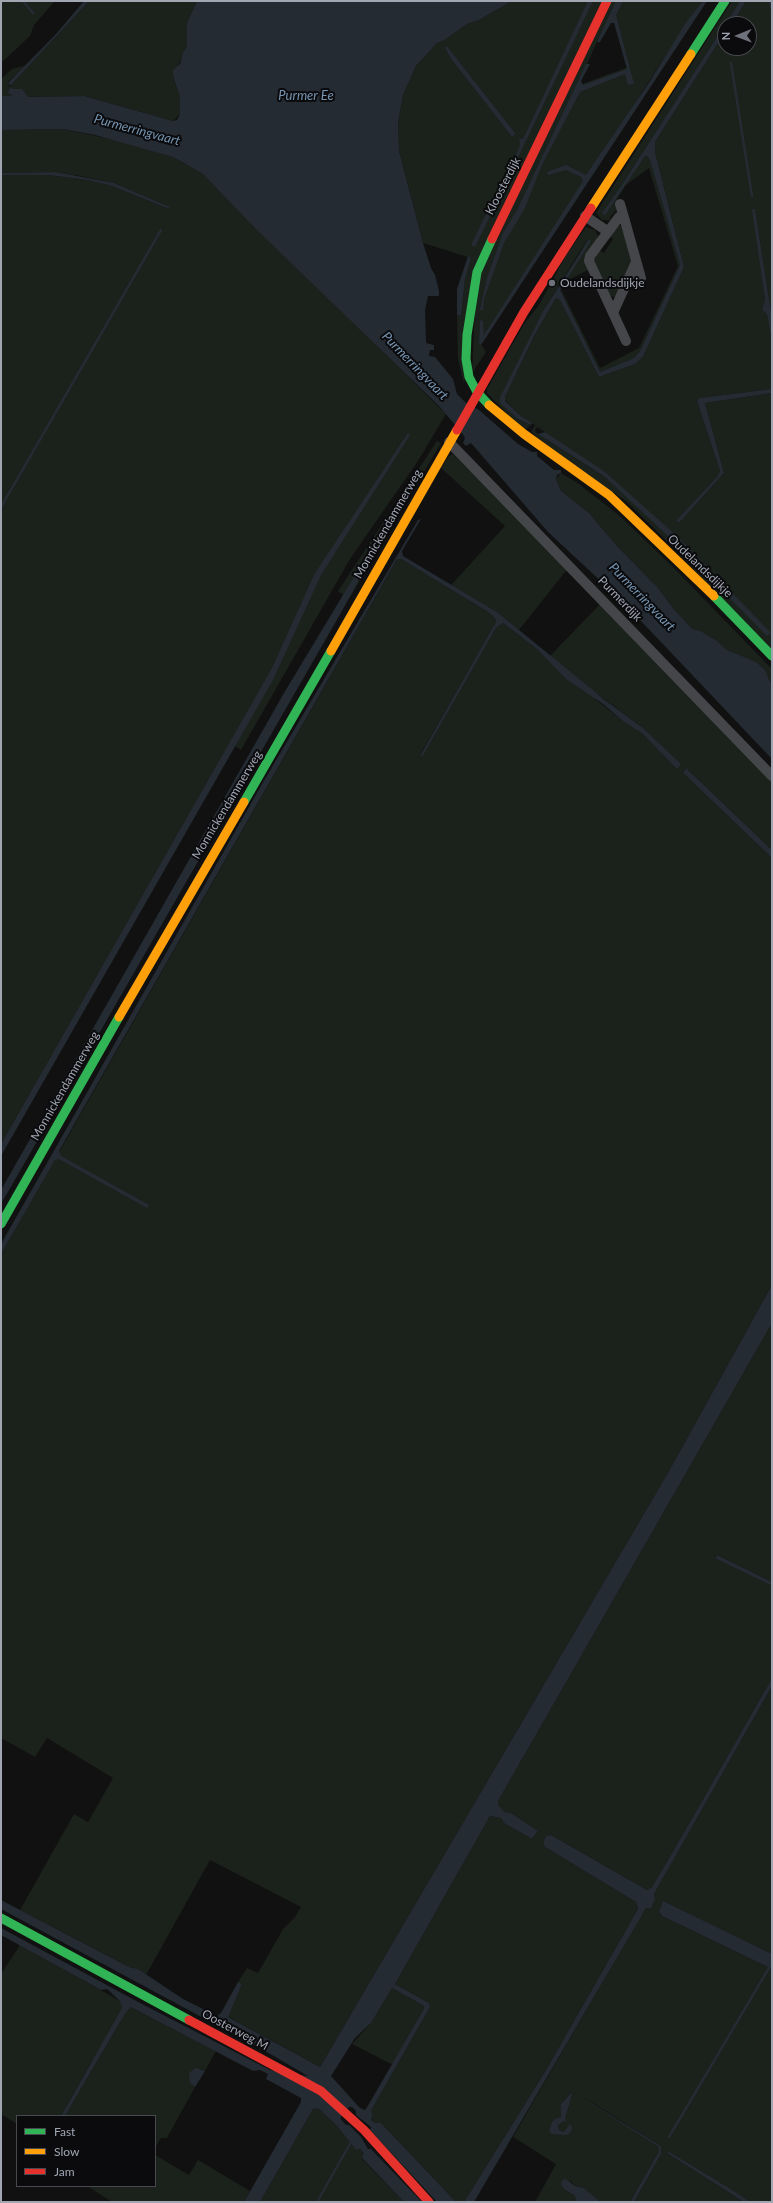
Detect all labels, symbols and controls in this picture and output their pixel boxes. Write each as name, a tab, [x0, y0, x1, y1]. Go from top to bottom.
north arrow	[717, 16, 757, 56]
text: N	[719, 32, 732, 41]
water label: Purmer Ee	[278, 88, 334, 104]
water label: Purmerringvaart	[92, 111, 182, 149]
street label: Kloosterdijk	[482, 155, 524, 217]
place label: Oudelandsdijkje	[560, 276, 644, 290]
marker: Oudelandsdijkje	[547, 278, 557, 288]
water label: Purmerringvaart	[379, 329, 451, 403]
street label: Monnickendammerweg	[351, 467, 425, 581]
street label: Oudelandsdijkje	[665, 531, 735, 601]
water label: Purmerringvaart	[606, 560, 678, 634]
street label: Purmerdijk	[595, 573, 645, 625]
street label: Monnickendammerweg	[189, 748, 265, 862]
street label: Monnickendammerweg	[28, 1029, 102, 1143]
street label: Oosterweg M	[200, 2007, 270, 2053]
legend	[16, 2115, 156, 2187]
text: Fast	[54, 2124, 75, 2139]
text: Slow	[54, 2144, 79, 2159]
text: Jam	[54, 2164, 75, 2179]

